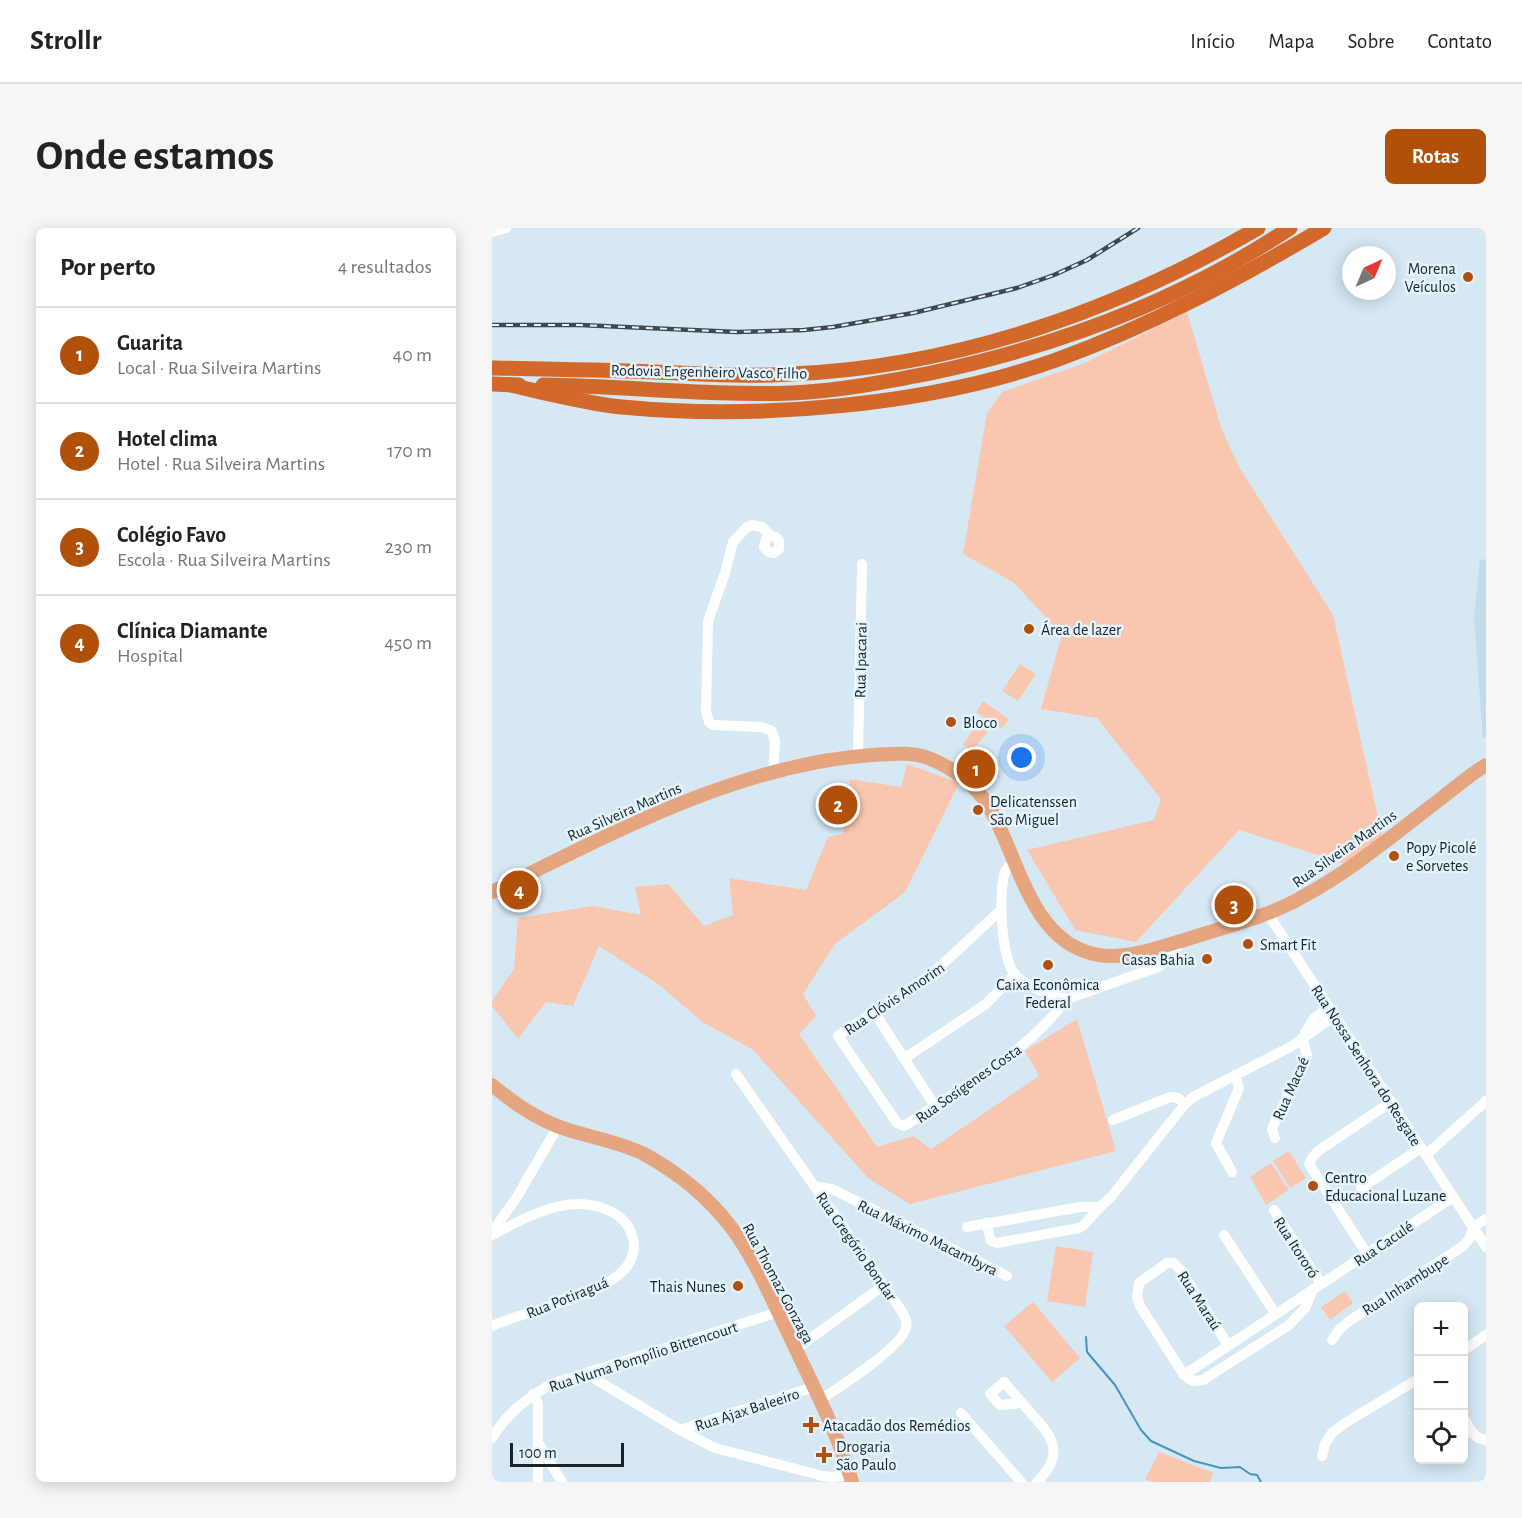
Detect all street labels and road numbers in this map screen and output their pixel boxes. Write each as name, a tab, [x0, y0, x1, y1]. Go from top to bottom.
street label: Rodovia Engenheiro Vasco Filho	[611, 362, 807, 382]
street label: Rua Ipacarai	[852, 622, 870, 698]
street label: Rua Silveira Martins	[565, 780, 684, 844]
street label: Rua Silveira Martins	[1290, 807, 1400, 891]
street label: Rua Clóvis Amorim	[841, 959, 948, 1038]
street label: Rua Nossa Senhora do Resgate	[1308, 982, 1424, 1149]
street label: Rua Sosígenes Costa	[913, 1041, 1024, 1126]
street label: Rua Macaé	[1270, 1054, 1312, 1122]
street label: Rua Gregório Bondar	[813, 1189, 900, 1304]
street label: Rua Máximo Macambyra	[854, 1197, 1000, 1280]
street label: Rua Itororó	[1271, 1214, 1322, 1281]
street label: Rua Caculé	[1351, 1218, 1416, 1270]
street label: Rua Thomaz Gonzaga	[740, 1221, 817, 1346]
street label: Rua Inhambupe	[1360, 1251, 1452, 1319]
street label: Rua Maraú	[1174, 1268, 1224, 1333]
street label: Rua Potiraguá	[524, 1274, 611, 1322]
street label: Rua Numa Pompílio Bittencourt	[547, 1319, 740, 1395]
street label: Rua Ajax Baleeiro	[693, 1385, 802, 1435]

